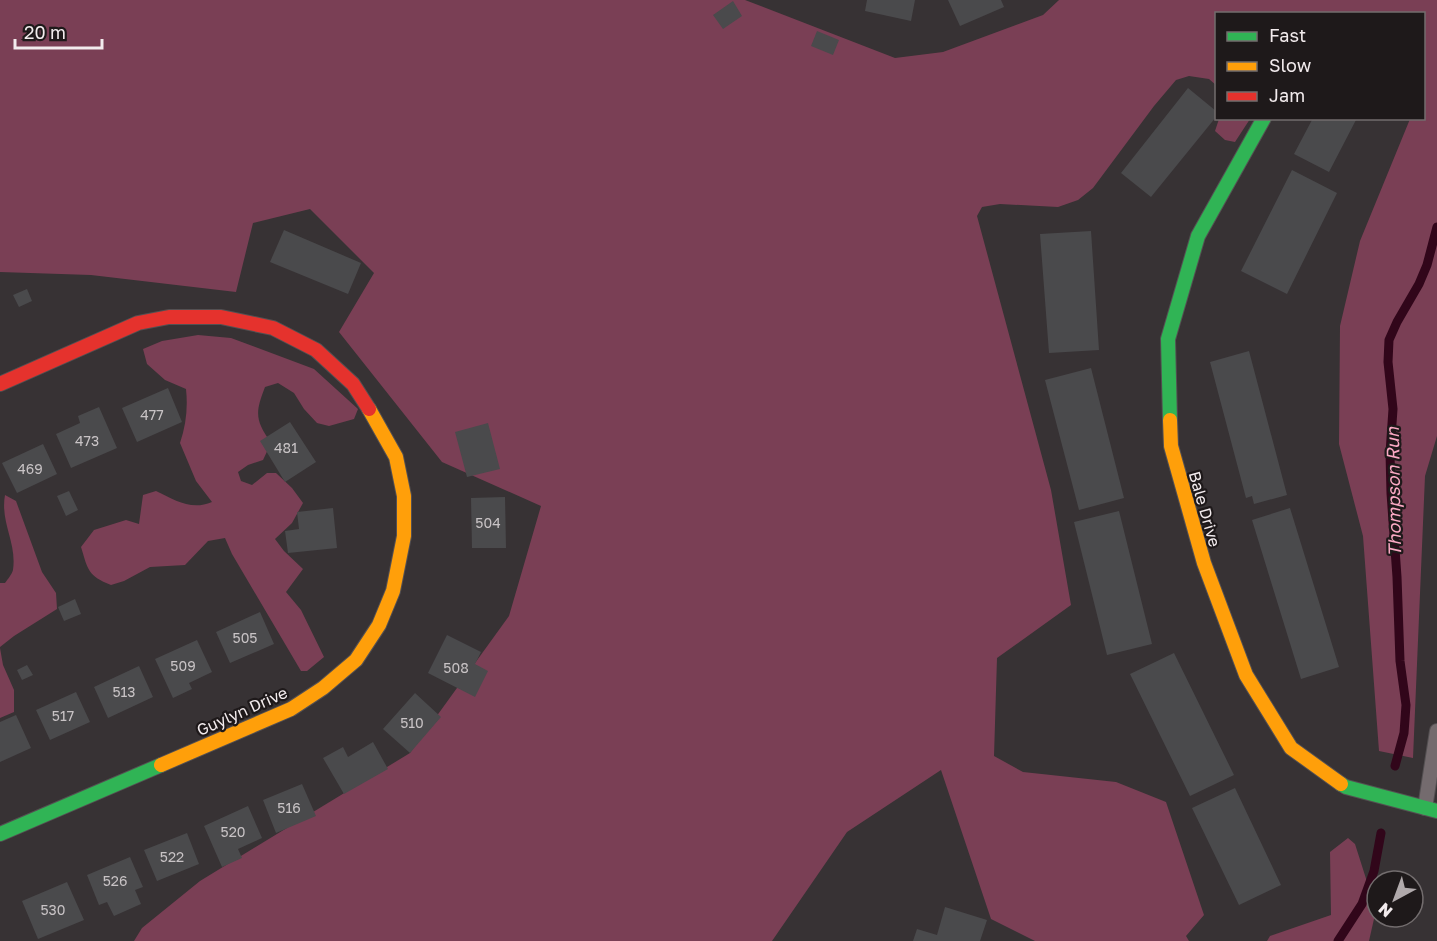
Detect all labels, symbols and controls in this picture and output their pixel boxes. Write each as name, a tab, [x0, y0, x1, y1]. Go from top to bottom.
scale bar	[15, 12, 102, 50]
legend	[1215, 12, 1425, 120]
text: 20 m	[24, 21, 66, 43]
text: Fast	[1269, 24, 1306, 46]
text: Slow	[1269, 54, 1312, 76]
text: Jam	[1269, 84, 1305, 106]
house number: 477	[140, 406, 164, 423]
water label: Thompson Run	[1381, 426, 1405, 557]
house number: 473	[75, 432, 99, 449]
house number: 481	[274, 439, 298, 456]
house number: 469	[17, 460, 43, 477]
street label: Bale Drive	[1185, 469, 1225, 549]
house number: 504	[475, 514, 501, 531]
house number: 505	[233, 629, 257, 646]
house number: 509	[170, 657, 196, 674]
house number: 508	[443, 659, 469, 676]
street label: Guylyn Drive	[194, 682, 290, 740]
house number: 513	[112, 683, 136, 700]
house number: 517	[52, 707, 74, 724]
house number: 510	[400, 714, 424, 731]
house number: 516	[277, 799, 301, 816]
house number: 520	[221, 823, 245, 840]
house number: 522	[160, 848, 184, 865]
north arrow	[1365, 869, 1425, 929]
house number: 526	[103, 872, 127, 889]
text: N	[1374, 899, 1396, 922]
house number: 530	[41, 901, 66, 918]

